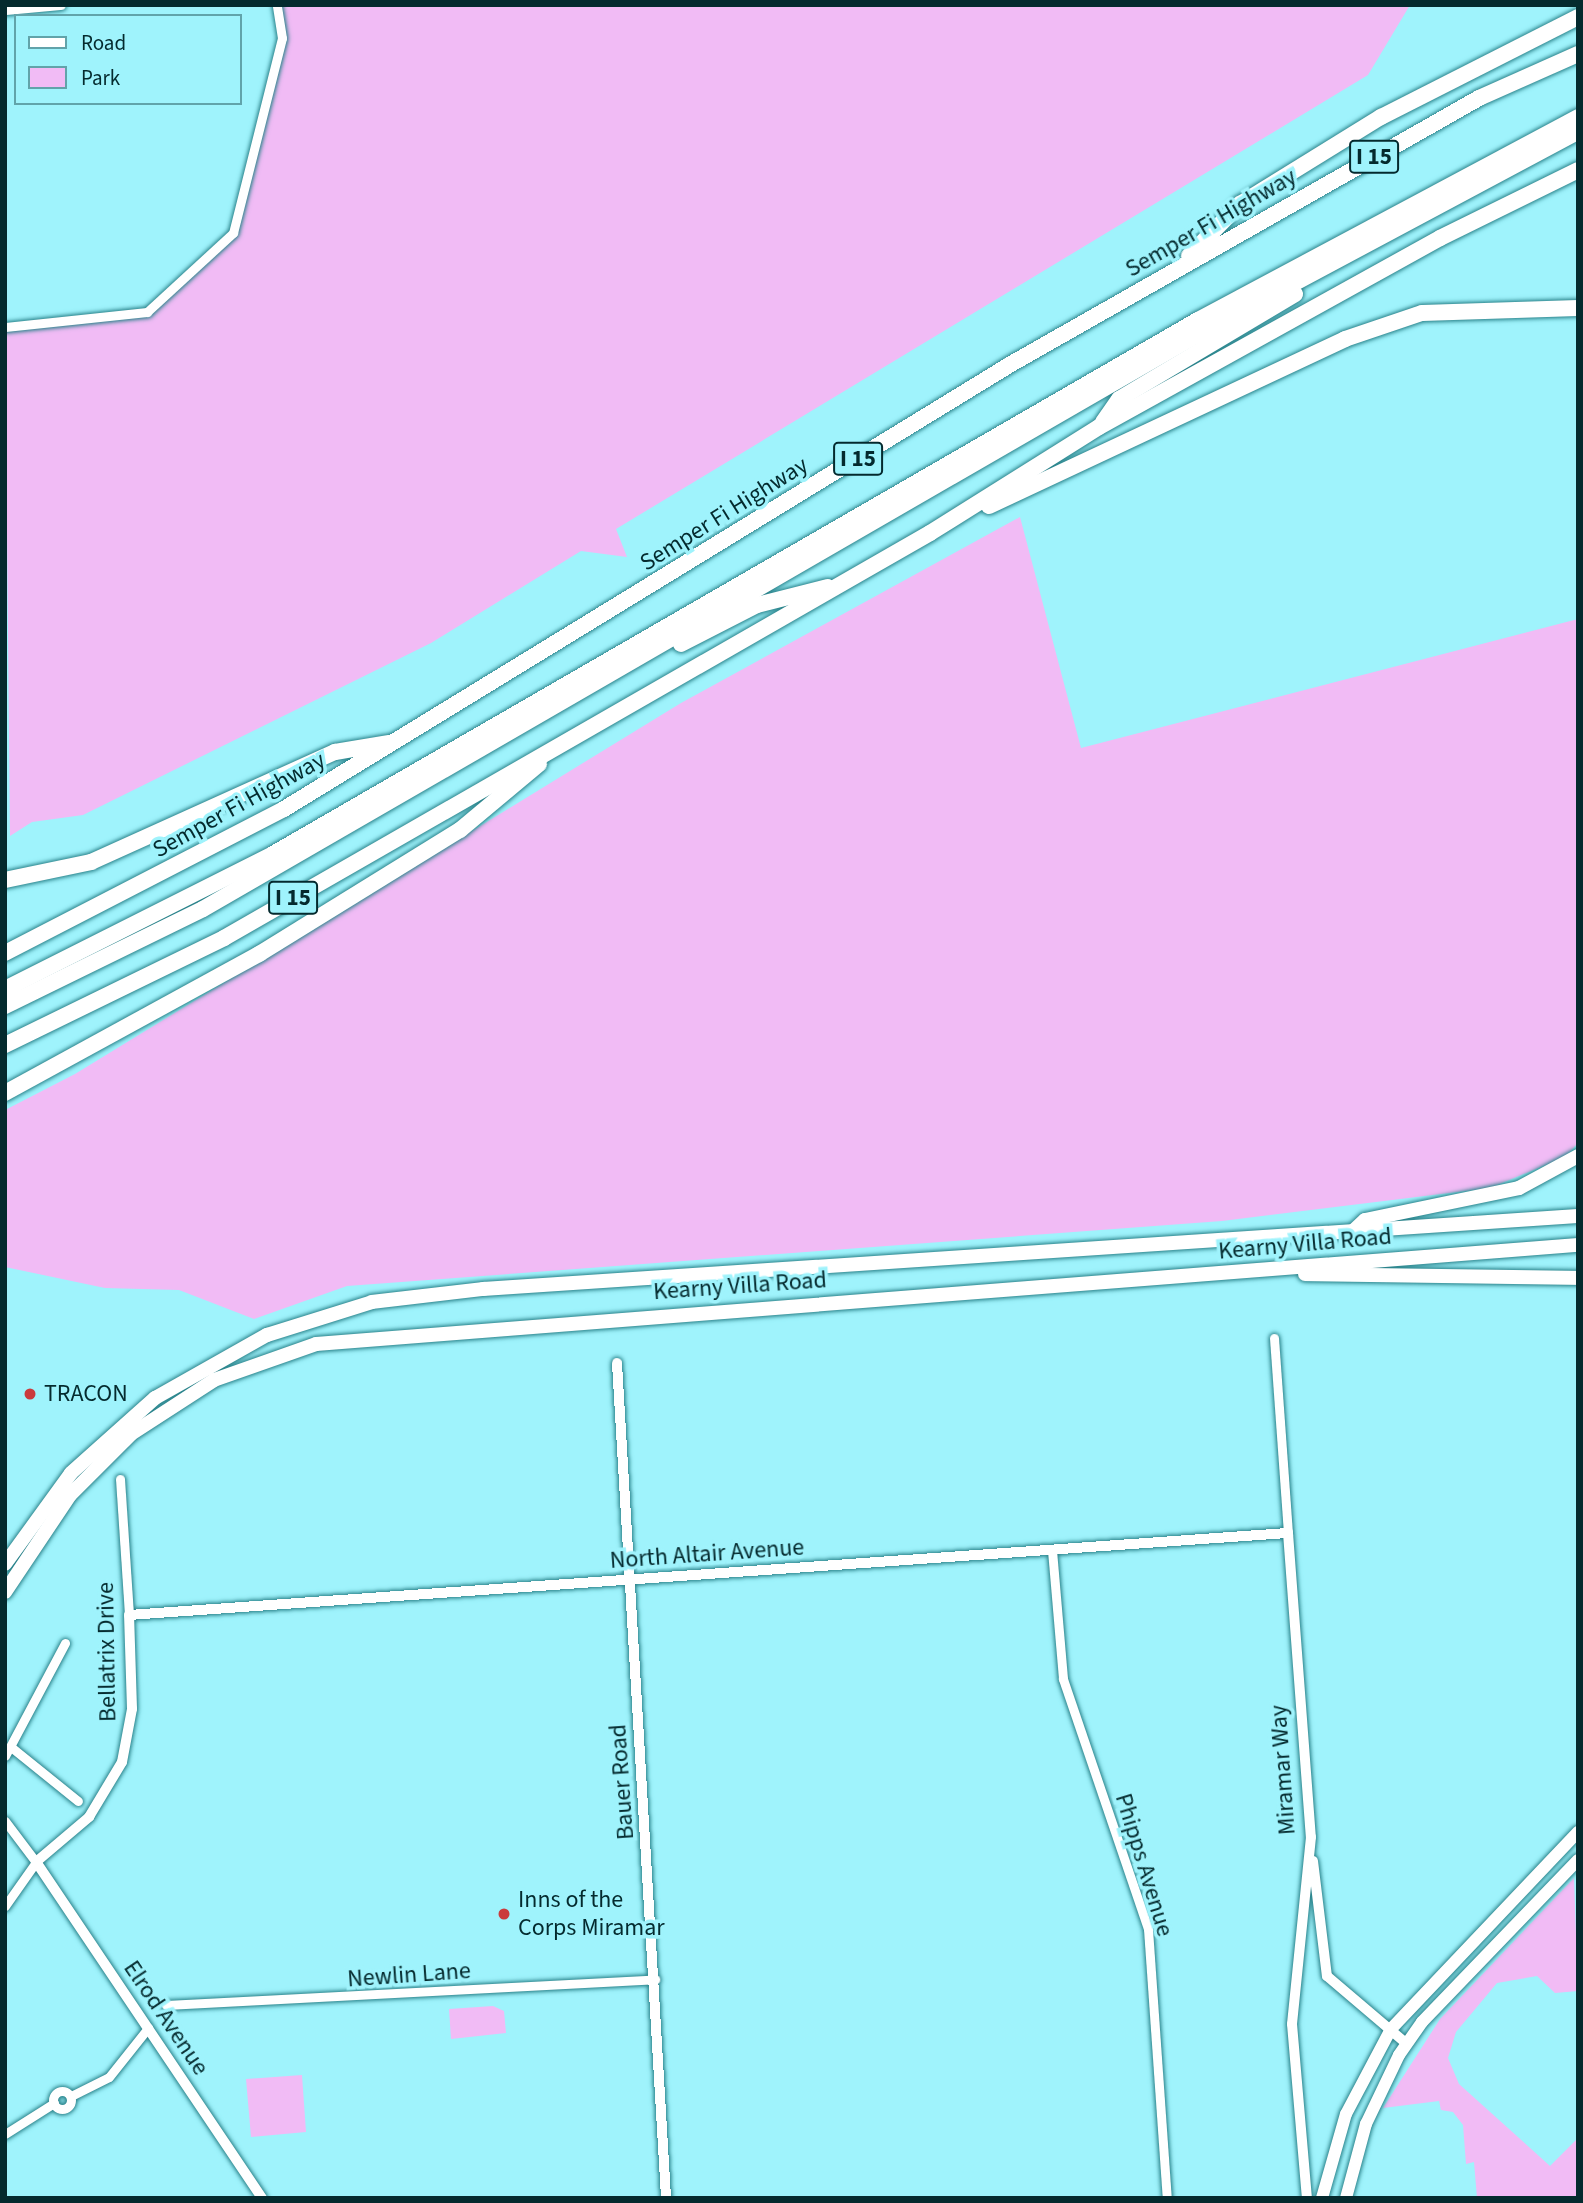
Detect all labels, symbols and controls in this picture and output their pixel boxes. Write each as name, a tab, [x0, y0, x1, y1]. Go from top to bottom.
legend	[14, 14, 242, 105]
text: Road	[81, 28, 126, 58]
text: Park	[81, 63, 120, 93]
road number: I 15	[1348, 138, 1400, 176]
street label: Semper Fi Highway	[1120, 162, 1302, 284]
road number: I 15	[832, 440, 884, 478]
street label: Semper Fi Highway	[635, 451, 813, 577]
street label: Semper Fi Highway	[148, 746, 330, 864]
road number: I 15	[267, 878, 319, 917]
street label: Kearny Villa Road	[1217, 1222, 1393, 1266]
street label: Kearny Villa Road	[652, 1266, 828, 1306]
place label: TRACON	[44, 1380, 128, 1408]
marker: TRACON	[22, 1386, 38, 1402]
street label: North Altair Avenue	[609, 1533, 805, 1575]
street label: Bellatrix Drive	[91, 1582, 123, 1722]
street label: Miramar Way	[1264, 1704, 1302, 1836]
street label: Bauer Road	[604, 1723, 640, 1841]
street label: Phipps Avenue	[1109, 1790, 1179, 1940]
place label: Inns of the Corps Miramar	[518, 1886, 665, 1942]
marker: Inns of the Corps Miramar	[496, 1906, 512, 1922]
street label: Elrod Avenue	[117, 1955, 215, 2081]
street label: Newlin Lane	[346, 1956, 472, 1994]

